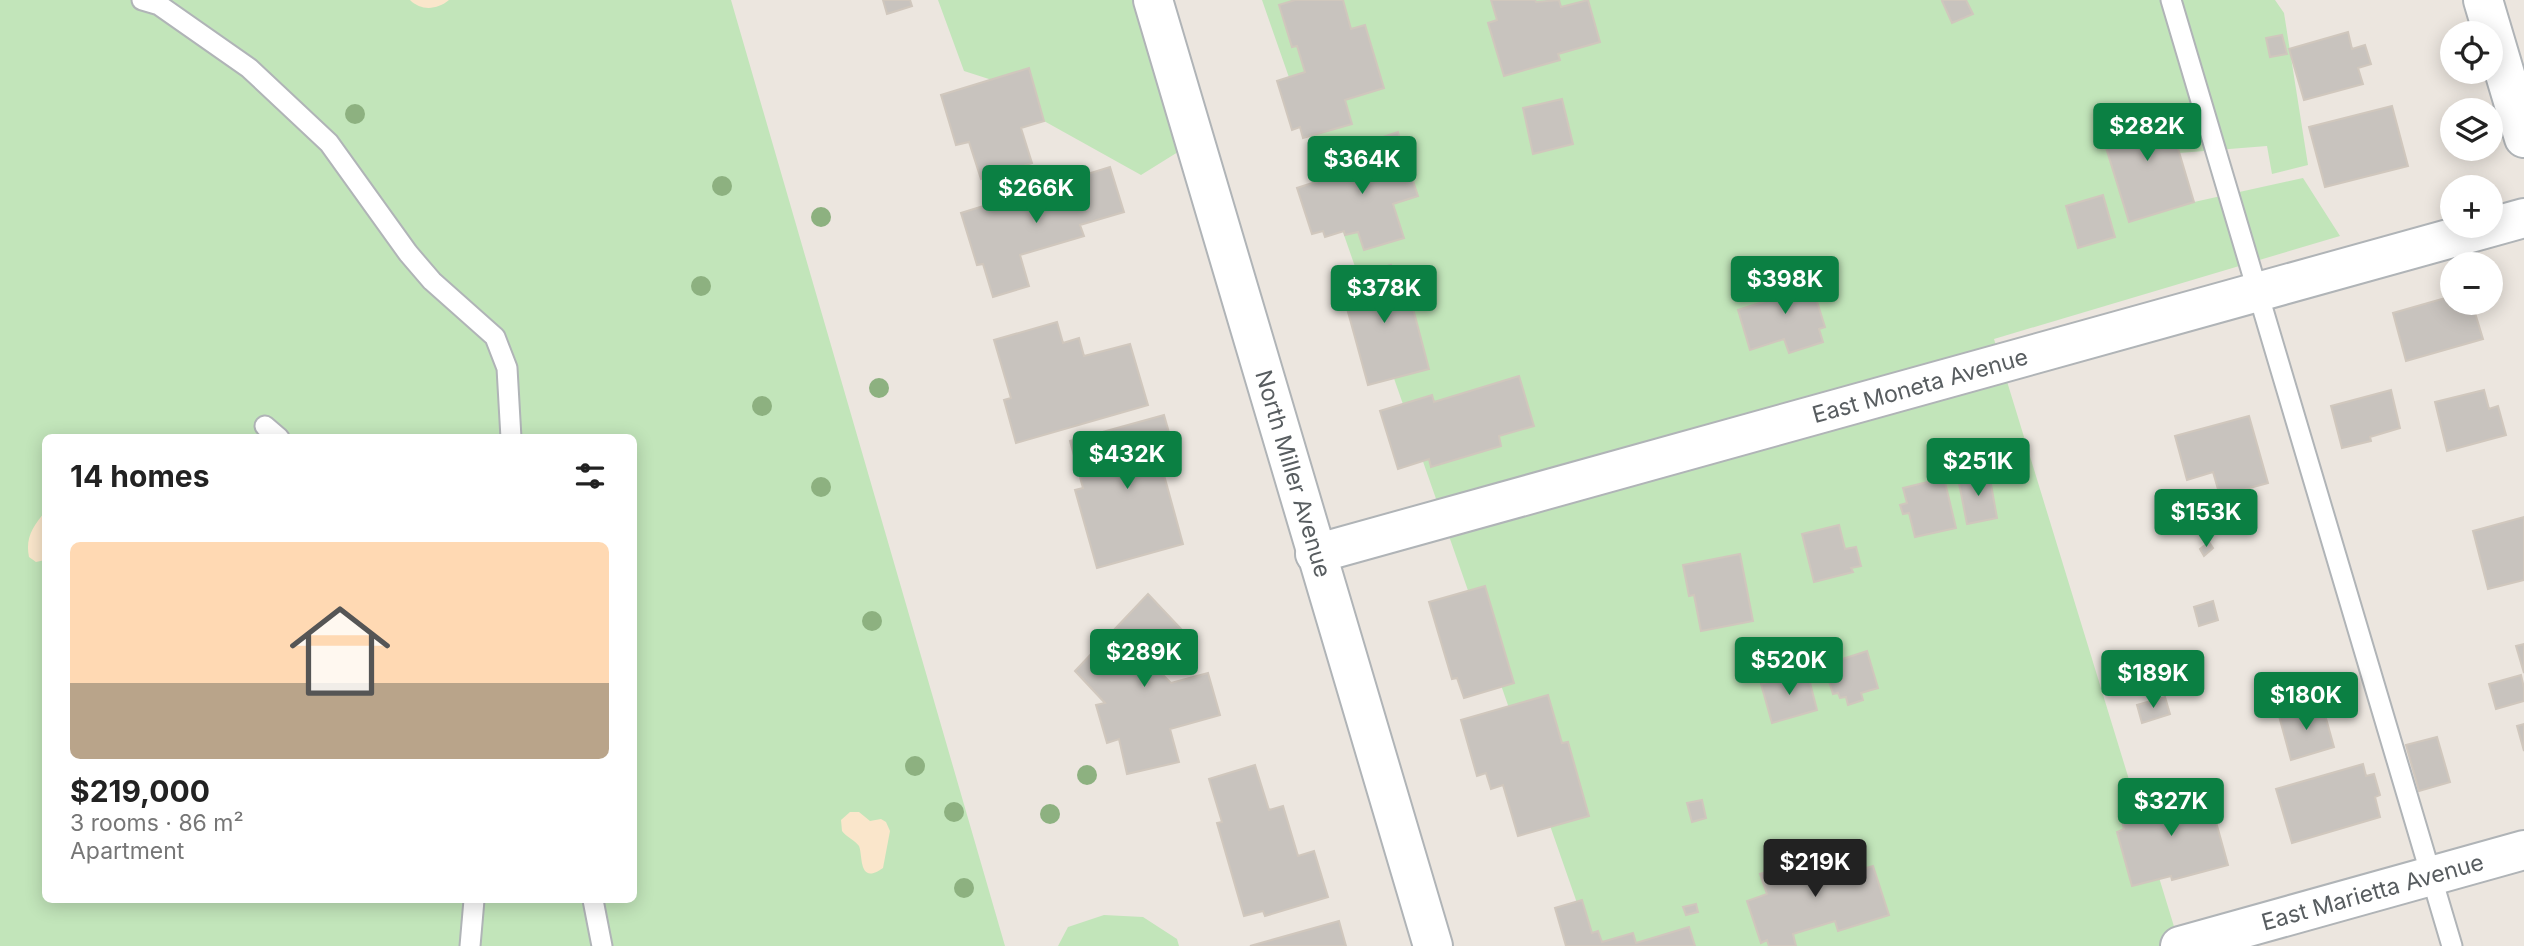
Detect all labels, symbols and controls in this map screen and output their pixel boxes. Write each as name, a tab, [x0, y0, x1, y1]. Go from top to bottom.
map controls	[2440, 21, 2503, 315]
button: locate	[2440, 21, 2503, 84]
button: layers	[2440, 98, 2503, 161]
pin: $282K	[2098, 104, 2196, 163]
text: $282K	[2109, 112, 2185, 140]
pin: $364K	[1313, 136, 1411, 196]
text: $364K	[1324, 145, 1400, 173]
pin: $266K	[987, 166, 1085, 225]
text: $266K	[998, 174, 1074, 202]
button: +	[2440, 175, 2503, 238]
button: −	[2440, 252, 2503, 315]
pin: $398K	[1736, 256, 1834, 316]
text: $398K	[1747, 265, 1823, 293]
pin: $378K	[1335, 266, 1433, 325]
text: $378K	[1347, 274, 1421, 302]
street label: East Moneta Avenue	[1809, 343, 2031, 429]
street label: North Miller Avenue	[1249, 367, 1337, 581]
pin: $432K	[1078, 432, 1176, 491]
pin: $251K	[1929, 438, 2027, 498]
text: $432K	[1089, 440, 1165, 468]
text: $251K	[1943, 447, 2013, 475]
icon: filters	[571, 457, 609, 495]
text: 14 homes	[70, 458, 209, 494]
pin: $153K	[2157, 490, 2255, 549]
text: $153K	[2170, 498, 2242, 526]
icon: home	[277, 588, 403, 714]
pin: $289K	[1095, 630, 1193, 689]
text: $289K	[1106, 638, 1182, 666]
pin: $520K	[1740, 638, 1838, 697]
text: $520K	[1751, 646, 1827, 674]
pin: $189K	[2104, 650, 2202, 710]
text: $189K	[2117, 659, 2189, 687]
pin: $180K	[2257, 672, 2355, 732]
text: $180K	[2270, 681, 2342, 709]
text: $219,000	[70, 773, 210, 809]
pin: $327K	[2122, 778, 2220, 838]
text: $327K	[2134, 787, 2208, 815]
text: 3 rooms · 86 m²	[70, 809, 244, 837]
text: Apartment	[70, 837, 184, 865]
pin: $219K	[1766, 839, 1864, 899]
text: $219K	[1780, 848, 1850, 876]
street label: East Marietta Avenue	[2258, 848, 2487, 937]

